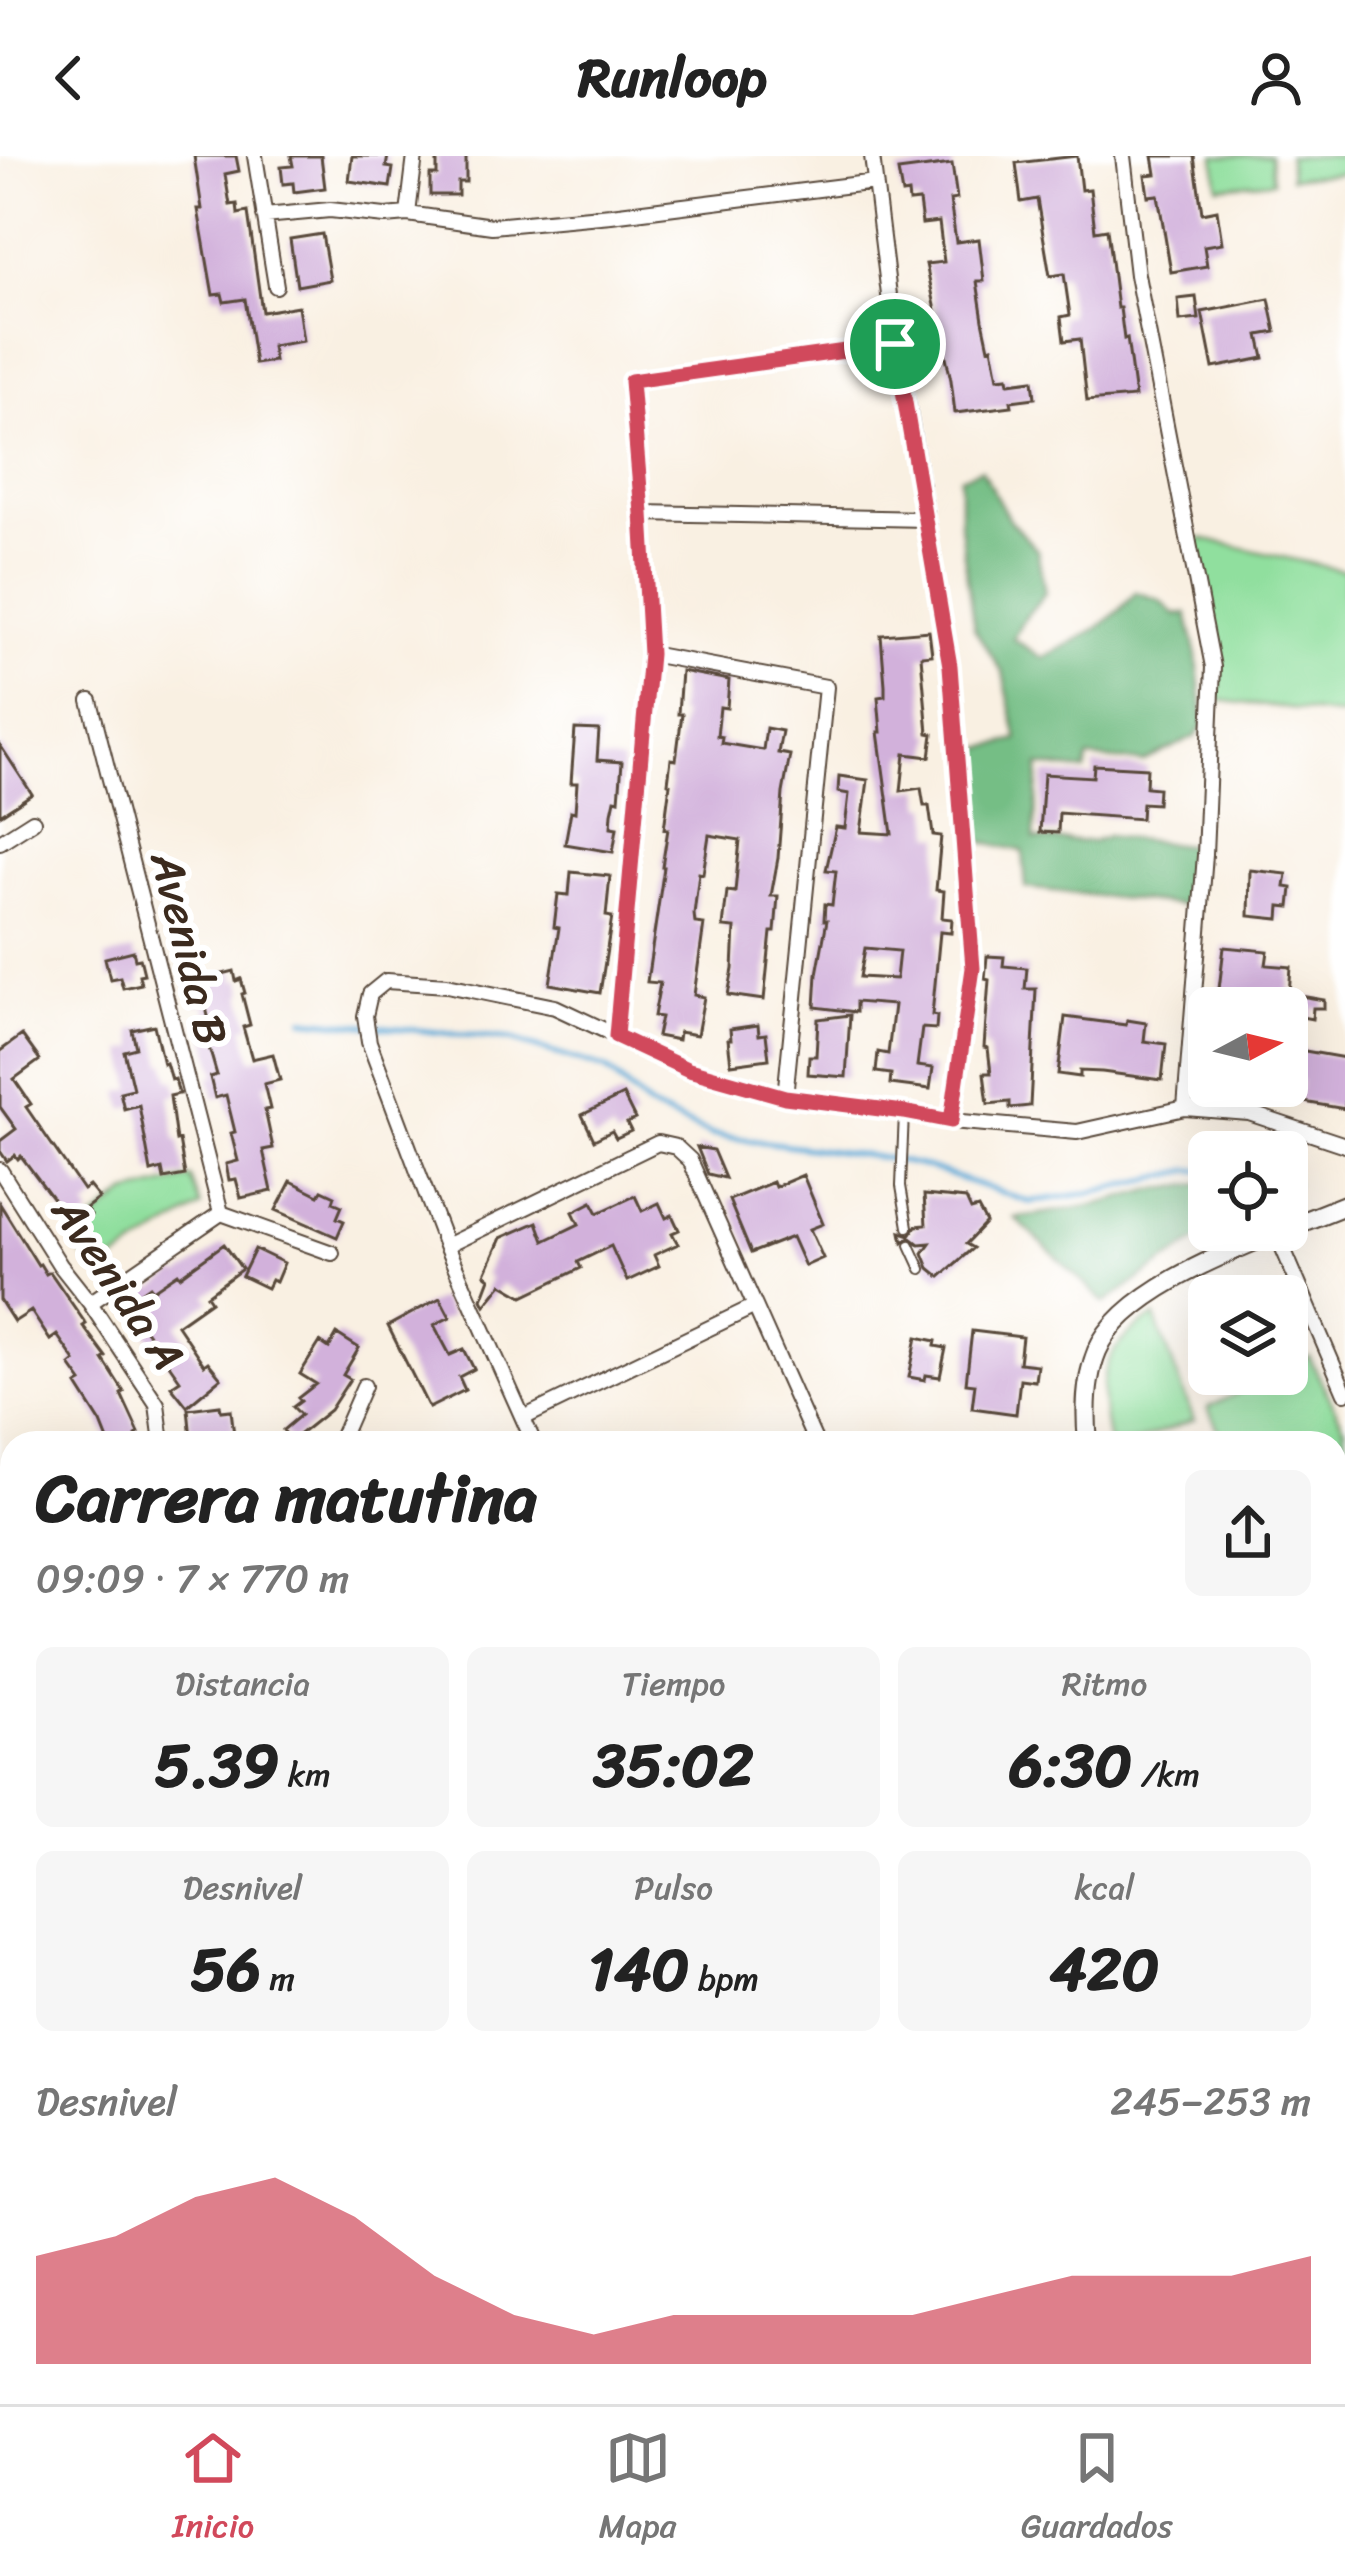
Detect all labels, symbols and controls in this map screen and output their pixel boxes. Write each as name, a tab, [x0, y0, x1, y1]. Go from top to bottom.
text: Runloop	[578, 30, 767, 126]
icon: back	[36, 45, 102, 111]
icon: person	[1243, 45, 1309, 111]
pin	[844, 293, 946, 395]
icon: arrive	[862, 311, 928, 377]
street label: Avenida B	[126, 842, 252, 1053]
north arrow	[1188, 987, 1308, 1107]
map controls	[1188, 987, 1308, 1395]
button: locate	[1188, 1131, 1308, 1251]
street label: Avenida A	[29, 1178, 207, 1388]
button: layers	[1188, 1275, 1308, 1395]
text: Carrera matutina	[36, 1440, 537, 1557]
button: share	[1185, 1470, 1311, 1596]
text: 09:09 · 7 × 770 m	[36, 1544, 349, 1613]
text: Distancia	[175, 1655, 310, 1713]
text: Tiempo	[622, 1655, 725, 1713]
text: Ritmo	[1062, 1655, 1147, 1713]
text: 5.39	[154, 1713, 279, 1819]
text: 35:02	[593, 1713, 754, 1819]
text: 6:30	[1009, 1713, 1132, 1819]
text: km	[279, 1746, 331, 1804]
text: /km	[1132, 1746, 1200, 1804]
text: Desnivel	[183, 1859, 302, 1917]
text: Pulso	[634, 1859, 713, 1917]
text: kcal	[1075, 1859, 1134, 1917]
text: 56	[190, 1917, 261, 2023]
text: 140	[588, 1917, 689, 2023]
text: 420	[1049, 1917, 1160, 2023]
text: m	[261, 1950, 295, 2008]
text: bpm	[689, 1950, 759, 2008]
text: Desnivel	[36, 2067, 177, 2136]
text: 245–253 m	[1110, 2067, 1311, 2136]
tab: Inicio	[172, 2425, 254, 2555]
tab: Mapa	[599, 2425, 676, 2555]
tab: Guardados	[1021, 2425, 1173, 2555]

